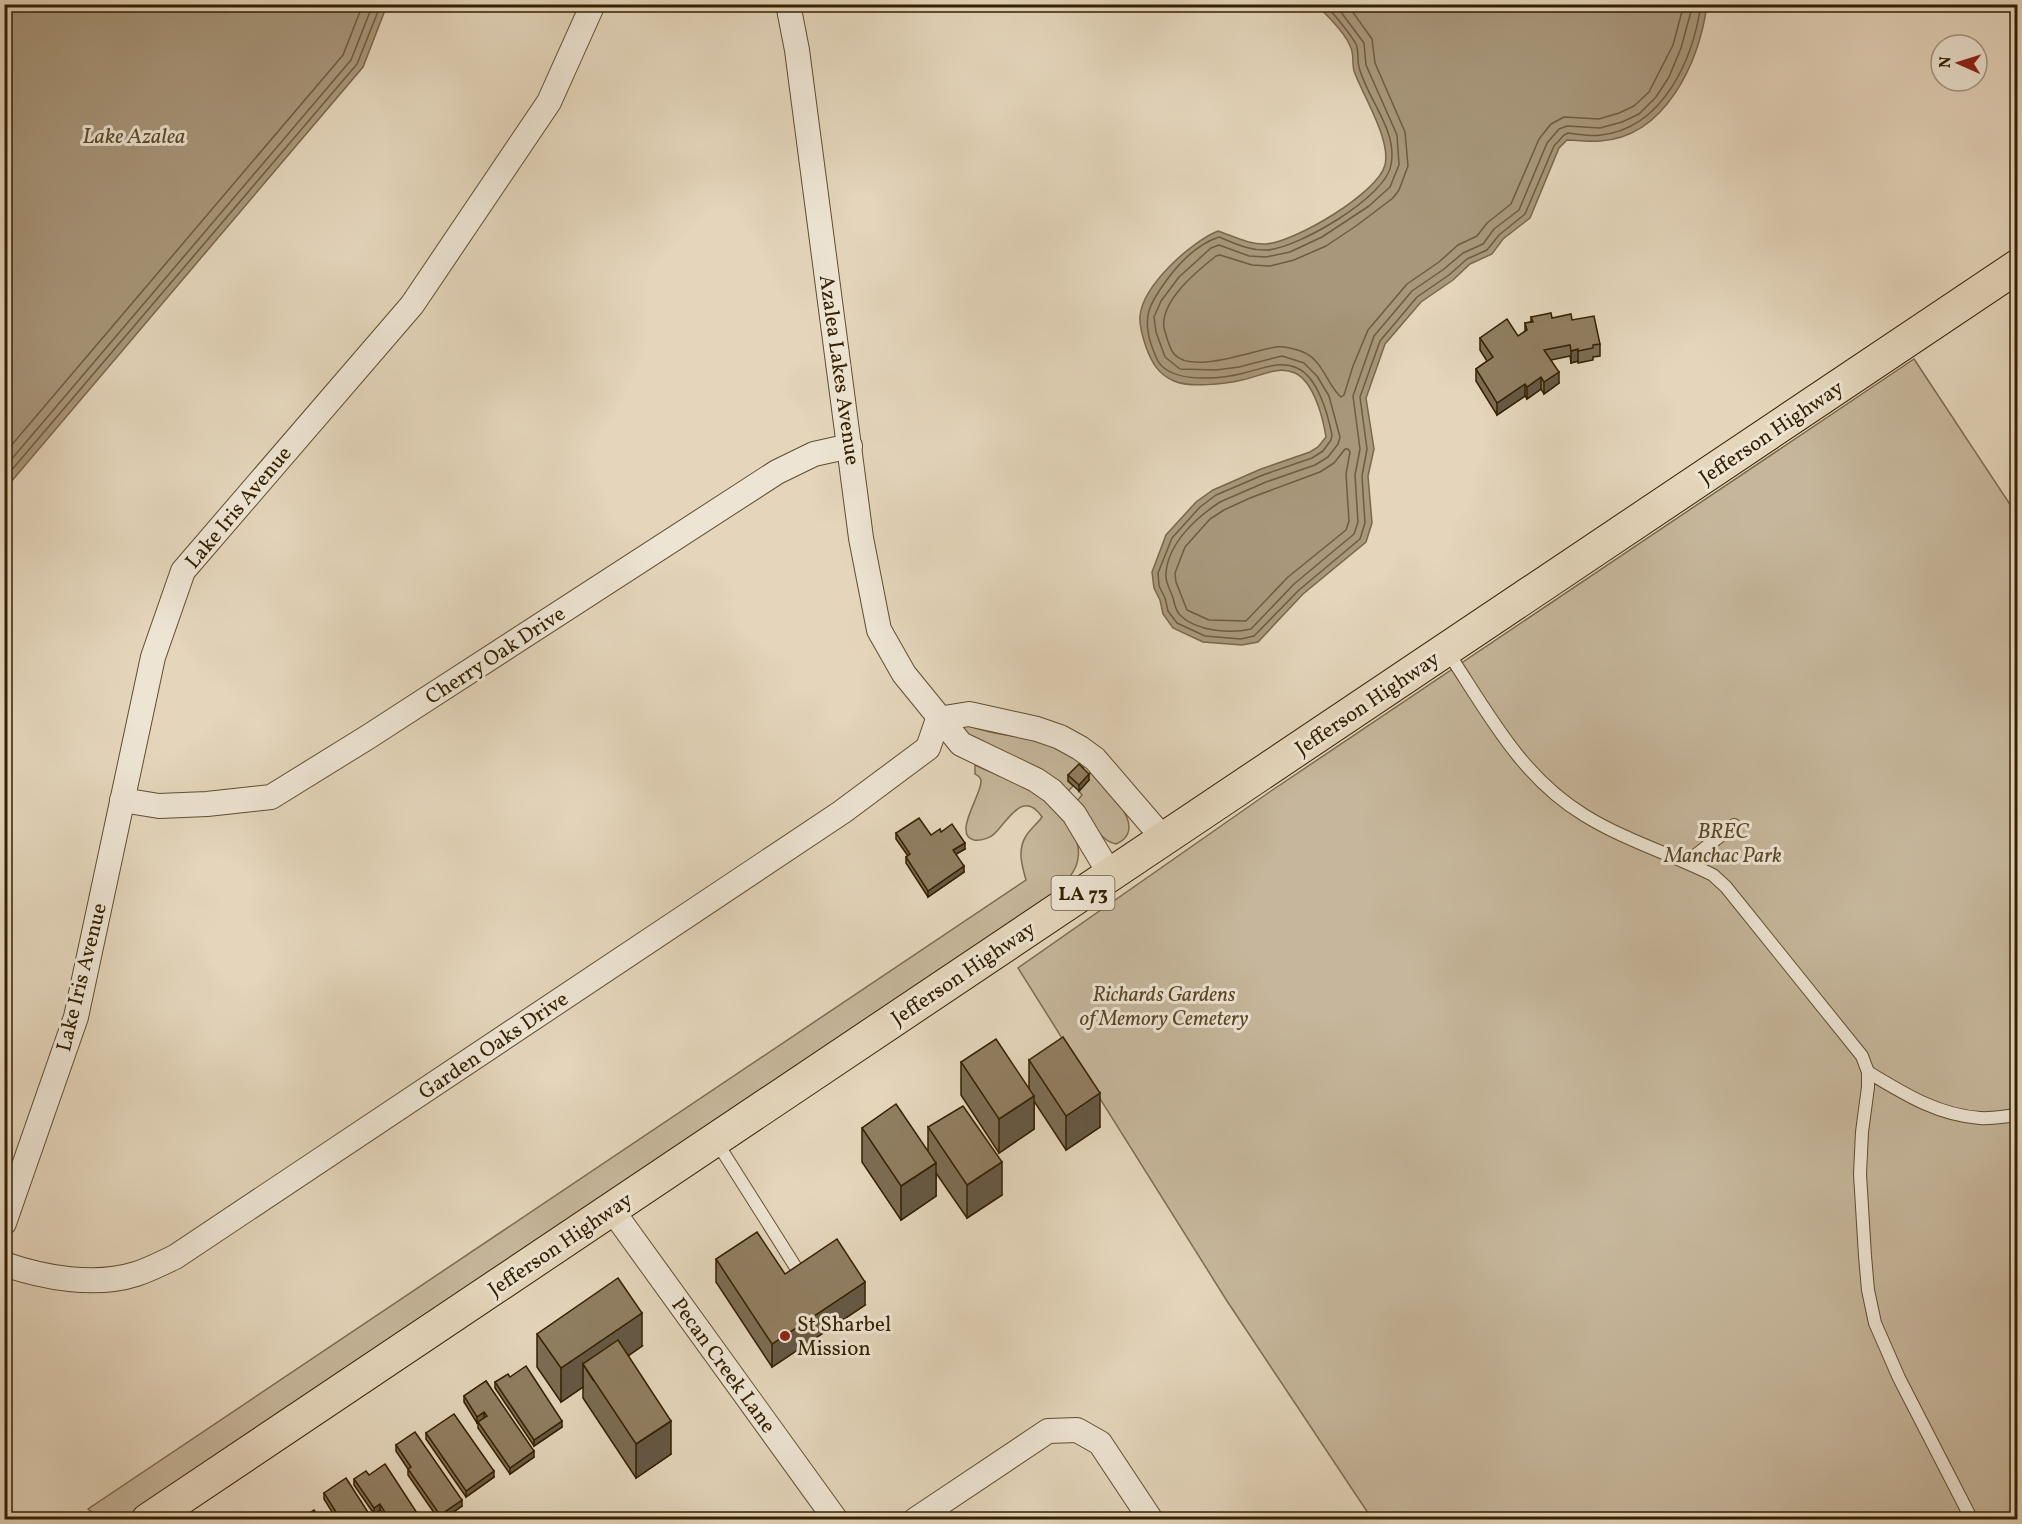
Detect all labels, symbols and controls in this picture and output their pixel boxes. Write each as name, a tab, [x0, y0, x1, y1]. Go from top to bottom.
north arrow	[1929, 33, 1989, 93]
text: N	[1935, 56, 1957, 69]
water label: Lake Azalea	[83, 122, 185, 153]
street label: Azalea Lakes Avenue	[811, 273, 866, 467]
street label: Jefferson Highway	[1694, 374, 1850, 492]
street label: Lake Iris Avenue	[179, 440, 299, 575]
street label: Cherry Oak Drive	[420, 600, 571, 712]
street label: Jefferson Highway	[1290, 645, 1446, 763]
park label: BREC Manchac Park	[1663, 818, 1782, 871]
road number: LA 73	[1052, 876, 1114, 910]
street label: Lake Iris Avenue	[50, 900, 115, 1055]
street label: Jefferson Highway	[886, 915, 1042, 1033]
park label: Richards Gardens of Memory Cemetery	[1080, 981, 1249, 1034]
street label: Garden Oaks Drive	[413, 985, 574, 1107]
street label: Jefferson Highway	[483, 1186, 639, 1304]
street label: Pecan Creek Lane	[664, 1292, 782, 1440]
place label: St Sharbel Mission	[797, 1311, 891, 1364]
marker: St Sharbel Mission	[778, 1329, 792, 1343]

